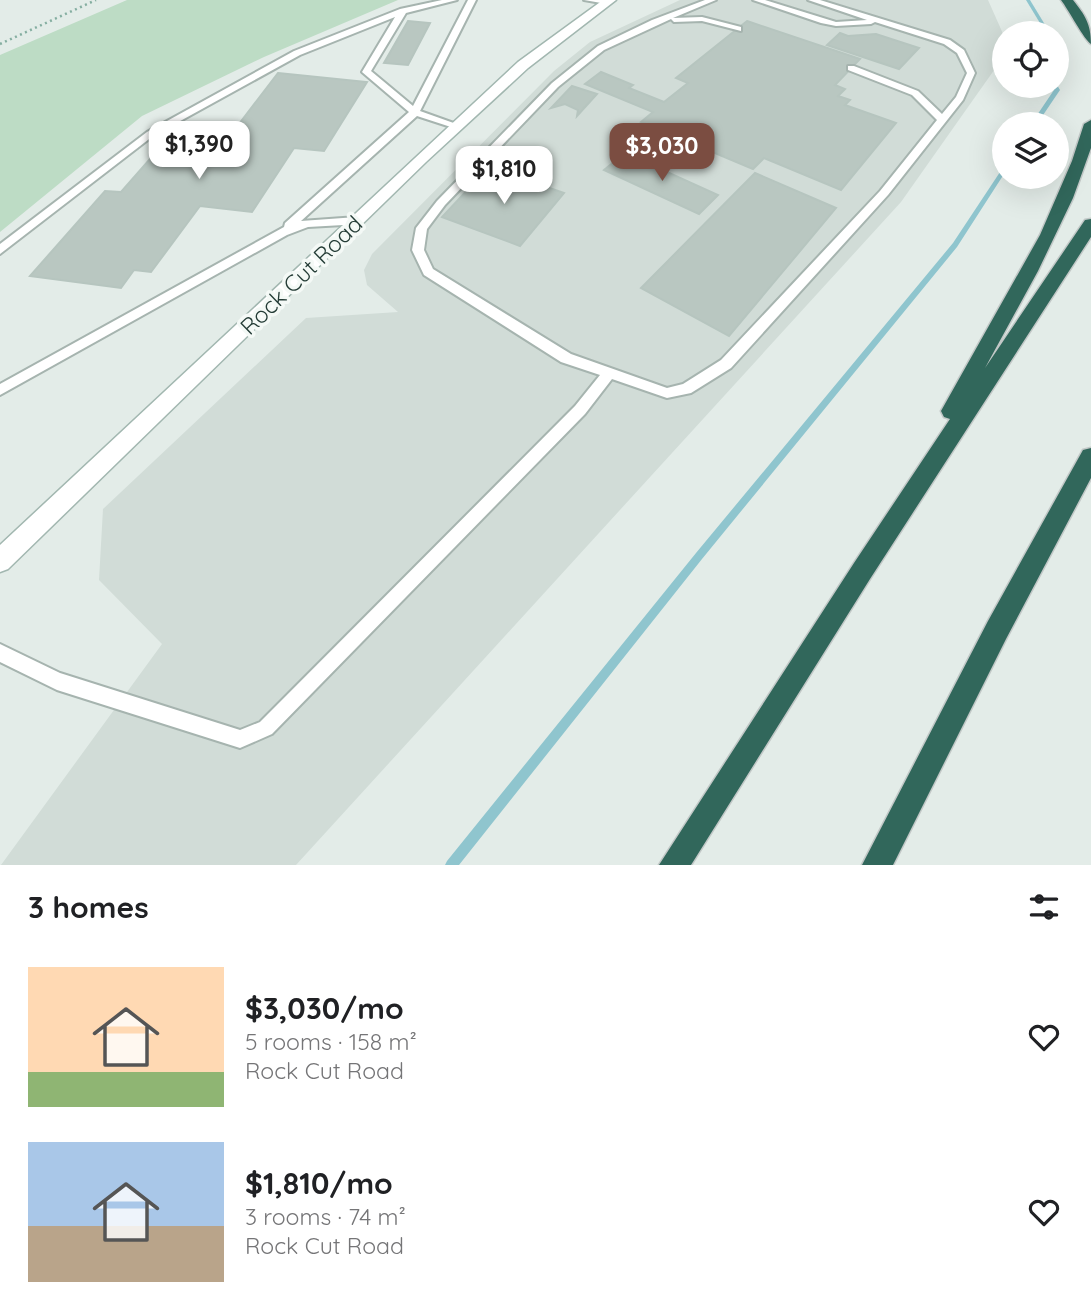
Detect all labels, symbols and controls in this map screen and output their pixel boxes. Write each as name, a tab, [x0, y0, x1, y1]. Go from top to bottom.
map controls	[992, 21, 1069, 189]
button: locate	[992, 21, 1069, 98]
button: layers	[992, 112, 1069, 189]
pin: $1,390	[142, 122, 256, 181]
pin: $3,030	[605, 124, 719, 183]
text: $1,390	[165, 129, 233, 158]
text: $3,030	[625, 131, 699, 160]
pin: $1,810	[447, 146, 561, 206]
text: $1,810	[472, 154, 536, 183]
street label: Rock Cut Road	[234, 209, 368, 341]
text: 3 homes	[28, 888, 149, 926]
icon: filters	[1025, 888, 1063, 926]
text: $3,030/mo	[245, 989, 404, 1027]
icon: home	[84, 995, 168, 1079]
icon: heart	[1025, 1018, 1063, 1056]
text: 5 rooms · 158 m²	[245, 1027, 417, 1056]
text: Rock Cut Road	[245, 1056, 404, 1085]
text: $1,810/mo	[245, 1164, 393, 1202]
icon: home	[84, 1170, 168, 1254]
icon: heart	[1025, 1193, 1063, 1231]
text: 3 rooms · 74 m²	[245, 1202, 406, 1231]
text: Rock Cut Road	[245, 1231, 404, 1260]

